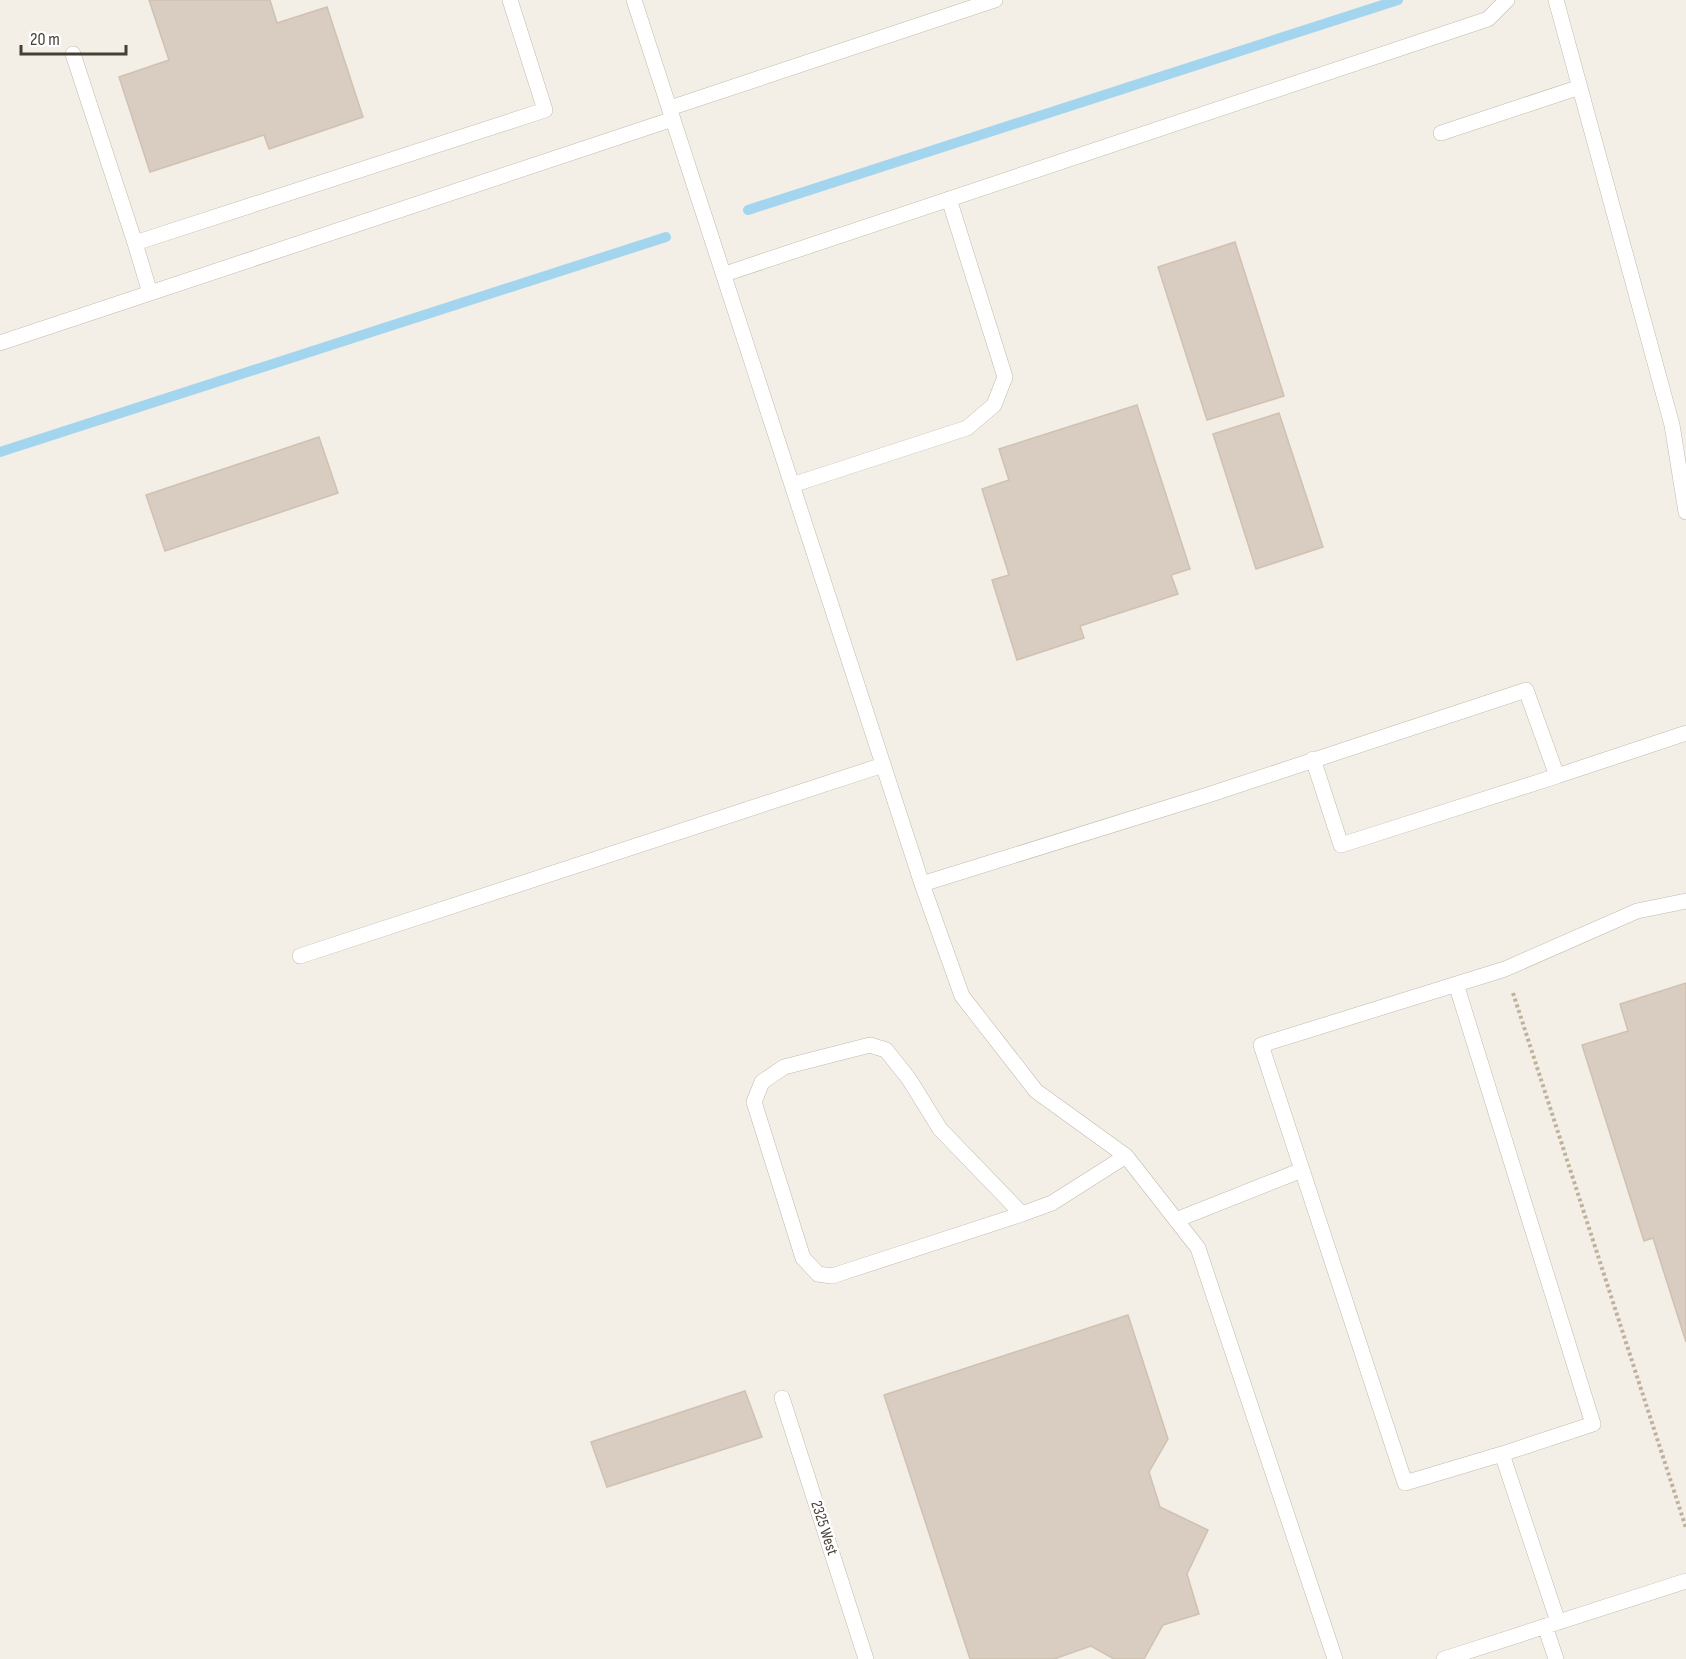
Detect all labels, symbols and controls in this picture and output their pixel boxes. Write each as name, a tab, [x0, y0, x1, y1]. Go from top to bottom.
scale bar	[21, 18, 126, 56]
text: 20 m	[30, 29, 60, 50]
street label: 2325 West	[806, 1498, 842, 1558]

